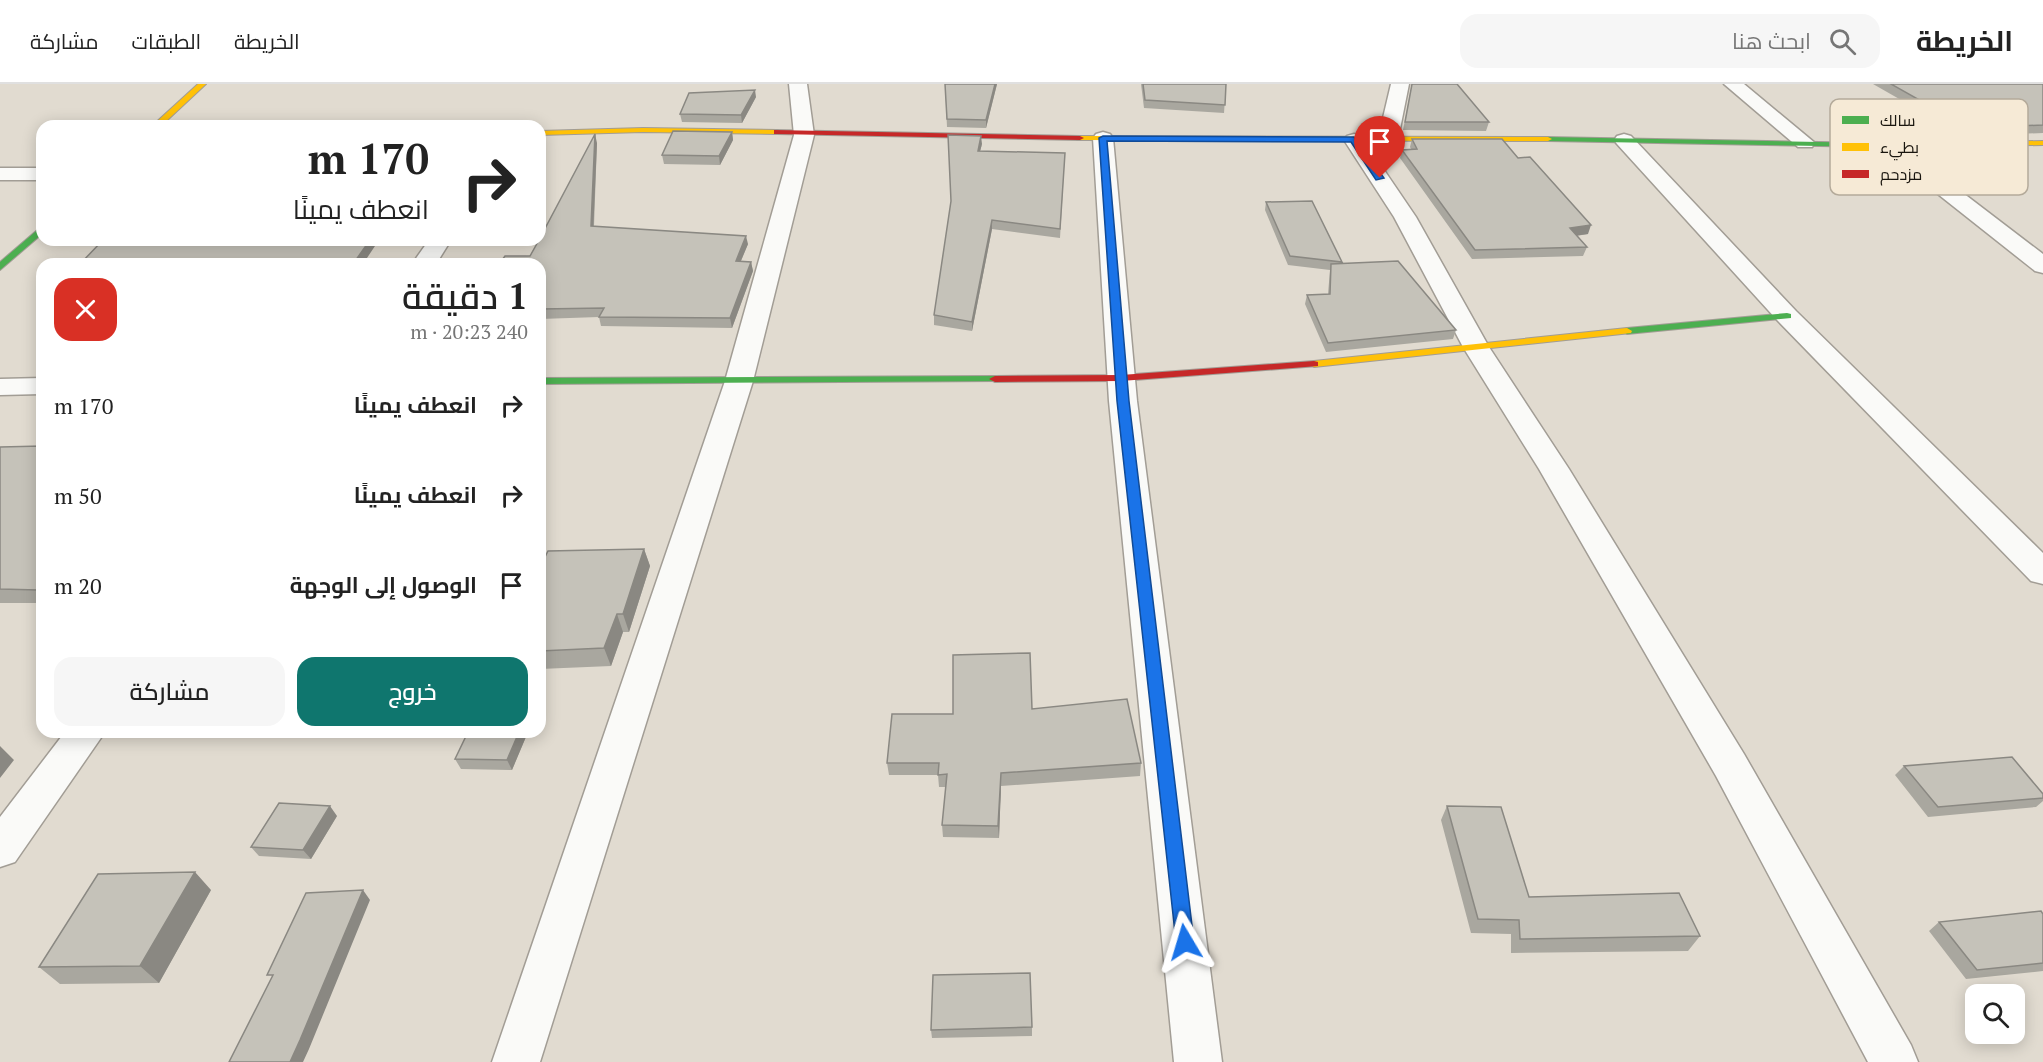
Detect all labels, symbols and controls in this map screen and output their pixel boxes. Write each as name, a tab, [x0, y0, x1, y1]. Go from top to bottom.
search box	[1460, 14, 1880, 68]
text: الخريطة	[1916, 22, 2013, 59]
icon: search	[1826, 25, 1859, 58]
text: ابحث هنا	[1732, 26, 1811, 55]
text: مشاركة	[30, 27, 99, 55]
text: الطبقات	[132, 27, 201, 55]
text: الخريطة	[234, 27, 300, 55]
legend	[1830, 99, 2028, 195]
text: سالك	[1880, 109, 1915, 131]
pin	[1354, 116, 1405, 178]
icon: arrive	[1363, 125, 1396, 158]
text: 170 m	[308, 130, 429, 186]
text: بطيء	[1880, 136, 1919, 161]
icon: right	[450, 144, 528, 222]
text: مزدحم	[1880, 163, 1922, 186]
text: انعطف يمينًا	[293, 191, 429, 227]
text: 1 دقيقة	[402, 272, 528, 319]
button: close	[54, 278, 117, 341]
text: 240 m · 20:23	[410, 318, 528, 345]
icon: right	[495, 389, 528, 422]
text: انعطف يمينًا	[354, 390, 477, 419]
text: 170 m	[54, 391, 114, 420]
icon: right	[495, 479, 528, 512]
text: انعطف يمينًا	[354, 480, 477, 509]
text: 50 m	[54, 481, 102, 510]
icon: arrive	[495, 569, 528, 602]
text: الوصول إلى الوجهة	[290, 570, 477, 599]
text: 20 m	[54, 571, 102, 600]
button: مشاركة	[54, 657, 285, 726]
button: خروج	[297, 657, 528, 726]
position arrow	[1153, 910, 1217, 974]
map controls	[1965, 984, 2025, 1044]
button: search	[1965, 984, 2025, 1044]

